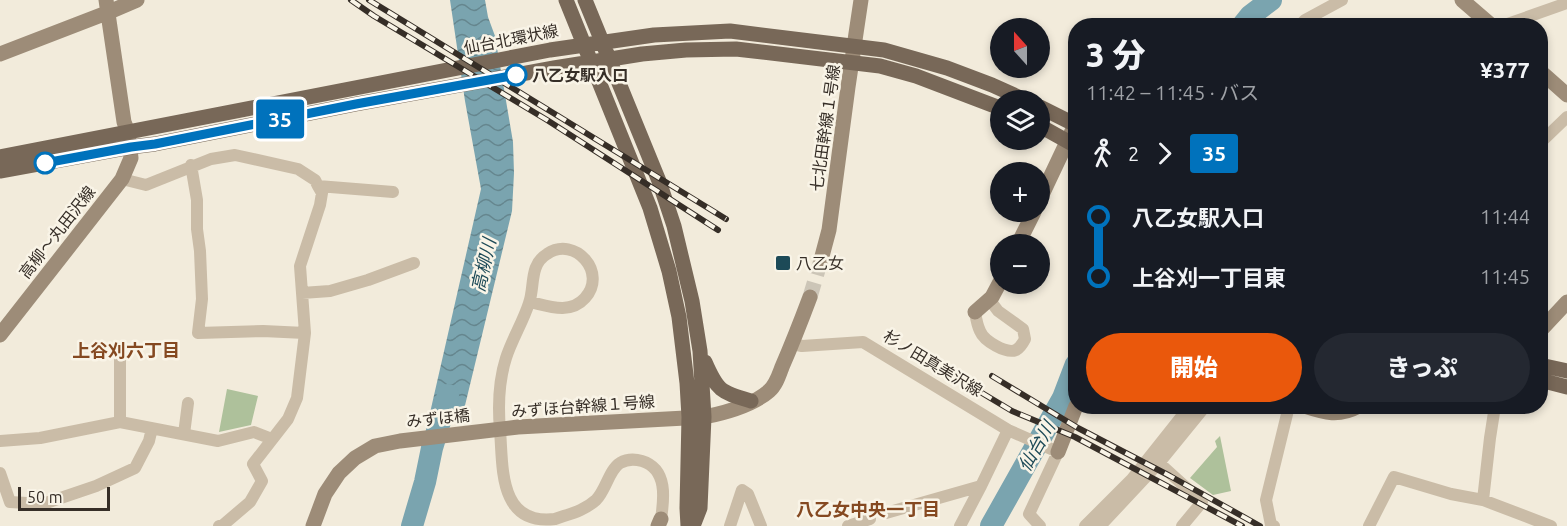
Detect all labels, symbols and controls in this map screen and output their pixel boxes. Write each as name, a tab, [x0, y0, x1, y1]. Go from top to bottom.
north arrow	[990, 18, 1050, 78]
map controls	[990, 18, 1050, 294]
street label: 仙台北環状線	[462, 21, 560, 57]
text: 3 分	[1086, 36, 1146, 73]
text: ¥377	[1480, 57, 1530, 82]
street label: 七北田幹線１号線	[807, 63, 843, 193]
marker: 八乙女駅入口	[505, 64, 527, 86]
place label: 八乙女駅入口	[532, 66, 628, 84]
text: 11:42 – 11:45 · バス	[1086, 81, 1259, 104]
button: layers	[990, 90, 1050, 150]
line badge: 35	[253, 100, 307, 138]
text: 35	[268, 107, 292, 131]
icon: walk	[1086, 137, 1119, 170]
icon: forward	[1148, 137, 1181, 170]
text: 35	[1202, 141, 1226, 165]
text: 2	[1128, 142, 1139, 165]
unlabelled marker	[34, 152, 56, 174]
button: +	[990, 162, 1050, 222]
street label: 高柳～丸田沢線	[15, 182, 99, 282]
text: 八乙女駅入口	[1132, 205, 1264, 230]
text: 11:44	[1480, 205, 1530, 228]
water label: 高柳川	[467, 234, 499, 294]
button: −	[990, 234, 1050, 294]
marker: 八乙女	[774, 254, 792, 272]
place label: 八乙女	[796, 254, 844, 272]
text: 上谷刈一丁目東	[1132, 265, 1286, 290]
text: 11:45	[1480, 265, 1530, 288]
street label: 杉ノ田真美沢線	[880, 326, 986, 400]
button: 開始	[1086, 333, 1302, 402]
button: きっぷ	[1314, 333, 1530, 402]
district label: 上谷刈六丁目	[72, 340, 180, 360]
street label: みずほ台幹線１号線	[511, 392, 655, 420]
street label: みずほ橋	[405, 406, 471, 430]
water label: 仙台川	[1014, 416, 1059, 474]
scale bar	[18, 484, 110, 512]
text: 50 m	[27, 488, 63, 506]
district label: 八乙女中央一丁目	[796, 499, 940, 519]

